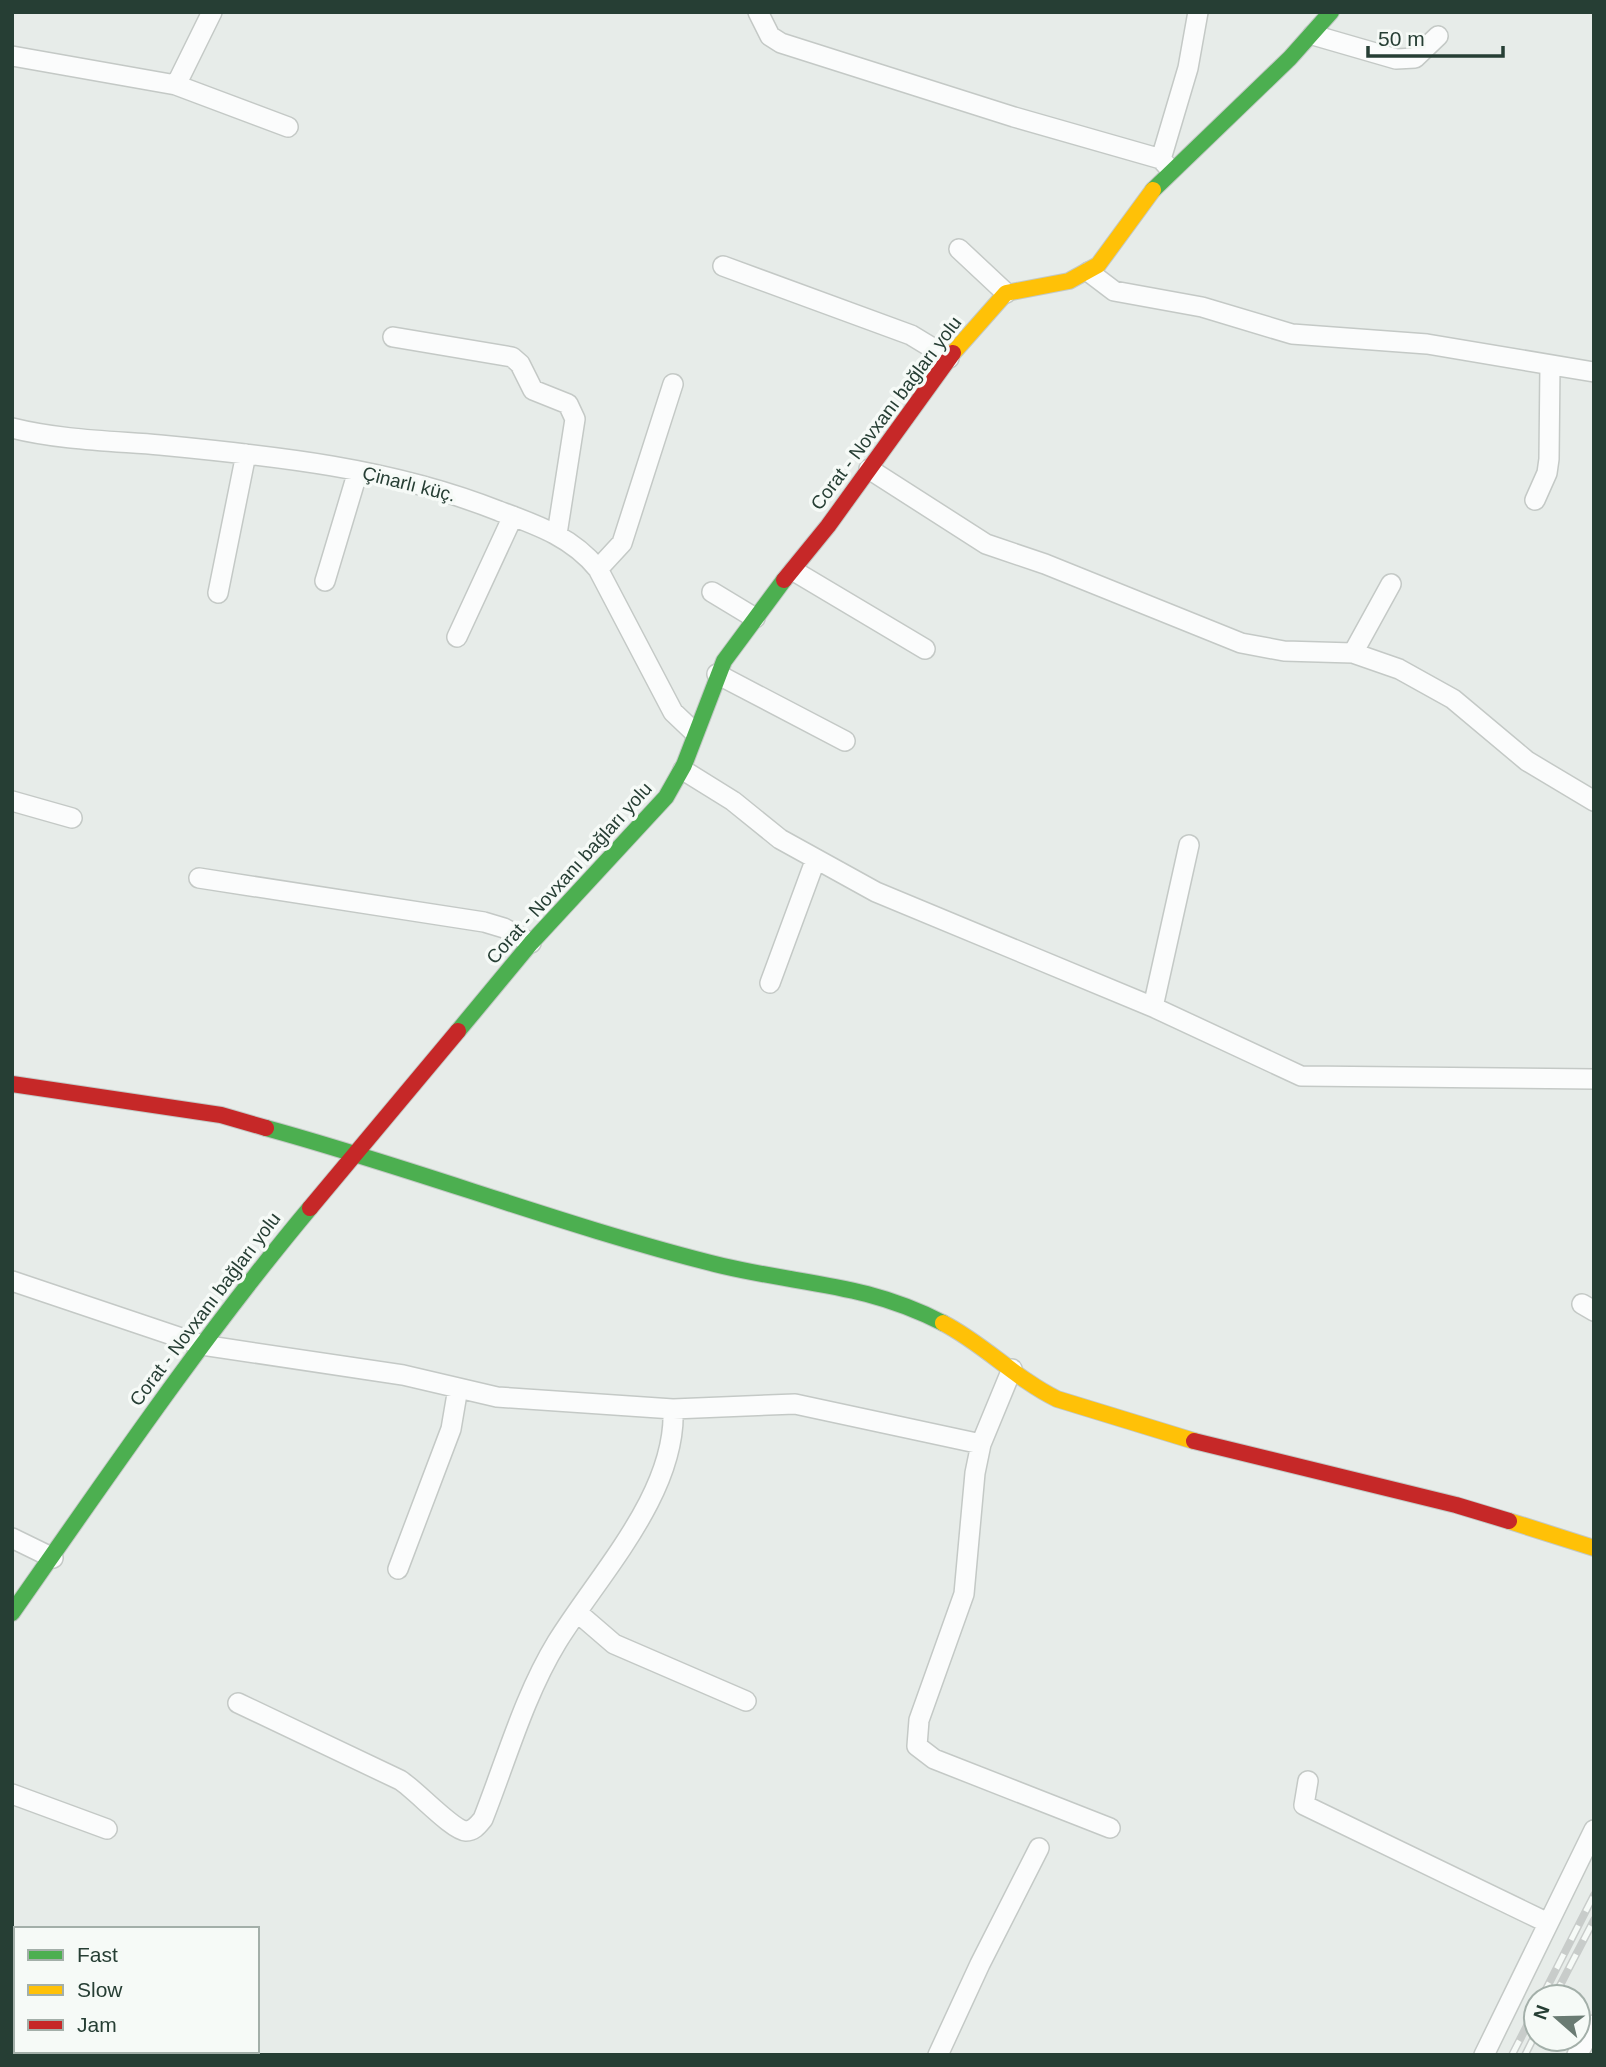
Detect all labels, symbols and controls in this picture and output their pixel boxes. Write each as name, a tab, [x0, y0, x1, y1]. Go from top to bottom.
scale bar	[1368, 14, 1503, 58]
text: 50 m	[1378, 27, 1425, 50]
street label: Corat - Novxanı bağları yolu	[806, 312, 966, 514]
street label: Çinarlı küç.	[360, 462, 458, 506]
street label: Corat - Novxanı bağları yolu	[482, 778, 656, 968]
street label: Corat - Novxanı bağları yolu	[125, 1208, 285, 1410]
legend	[14, 1927, 259, 2053]
text: Fast	[77, 1943, 118, 1966]
text: Slow	[77, 1978, 123, 2001]
north arrow	[1522, 1983, 1592, 2053]
text: N	[1529, 2002, 1554, 2022]
text: Jam	[77, 2013, 117, 2036]

